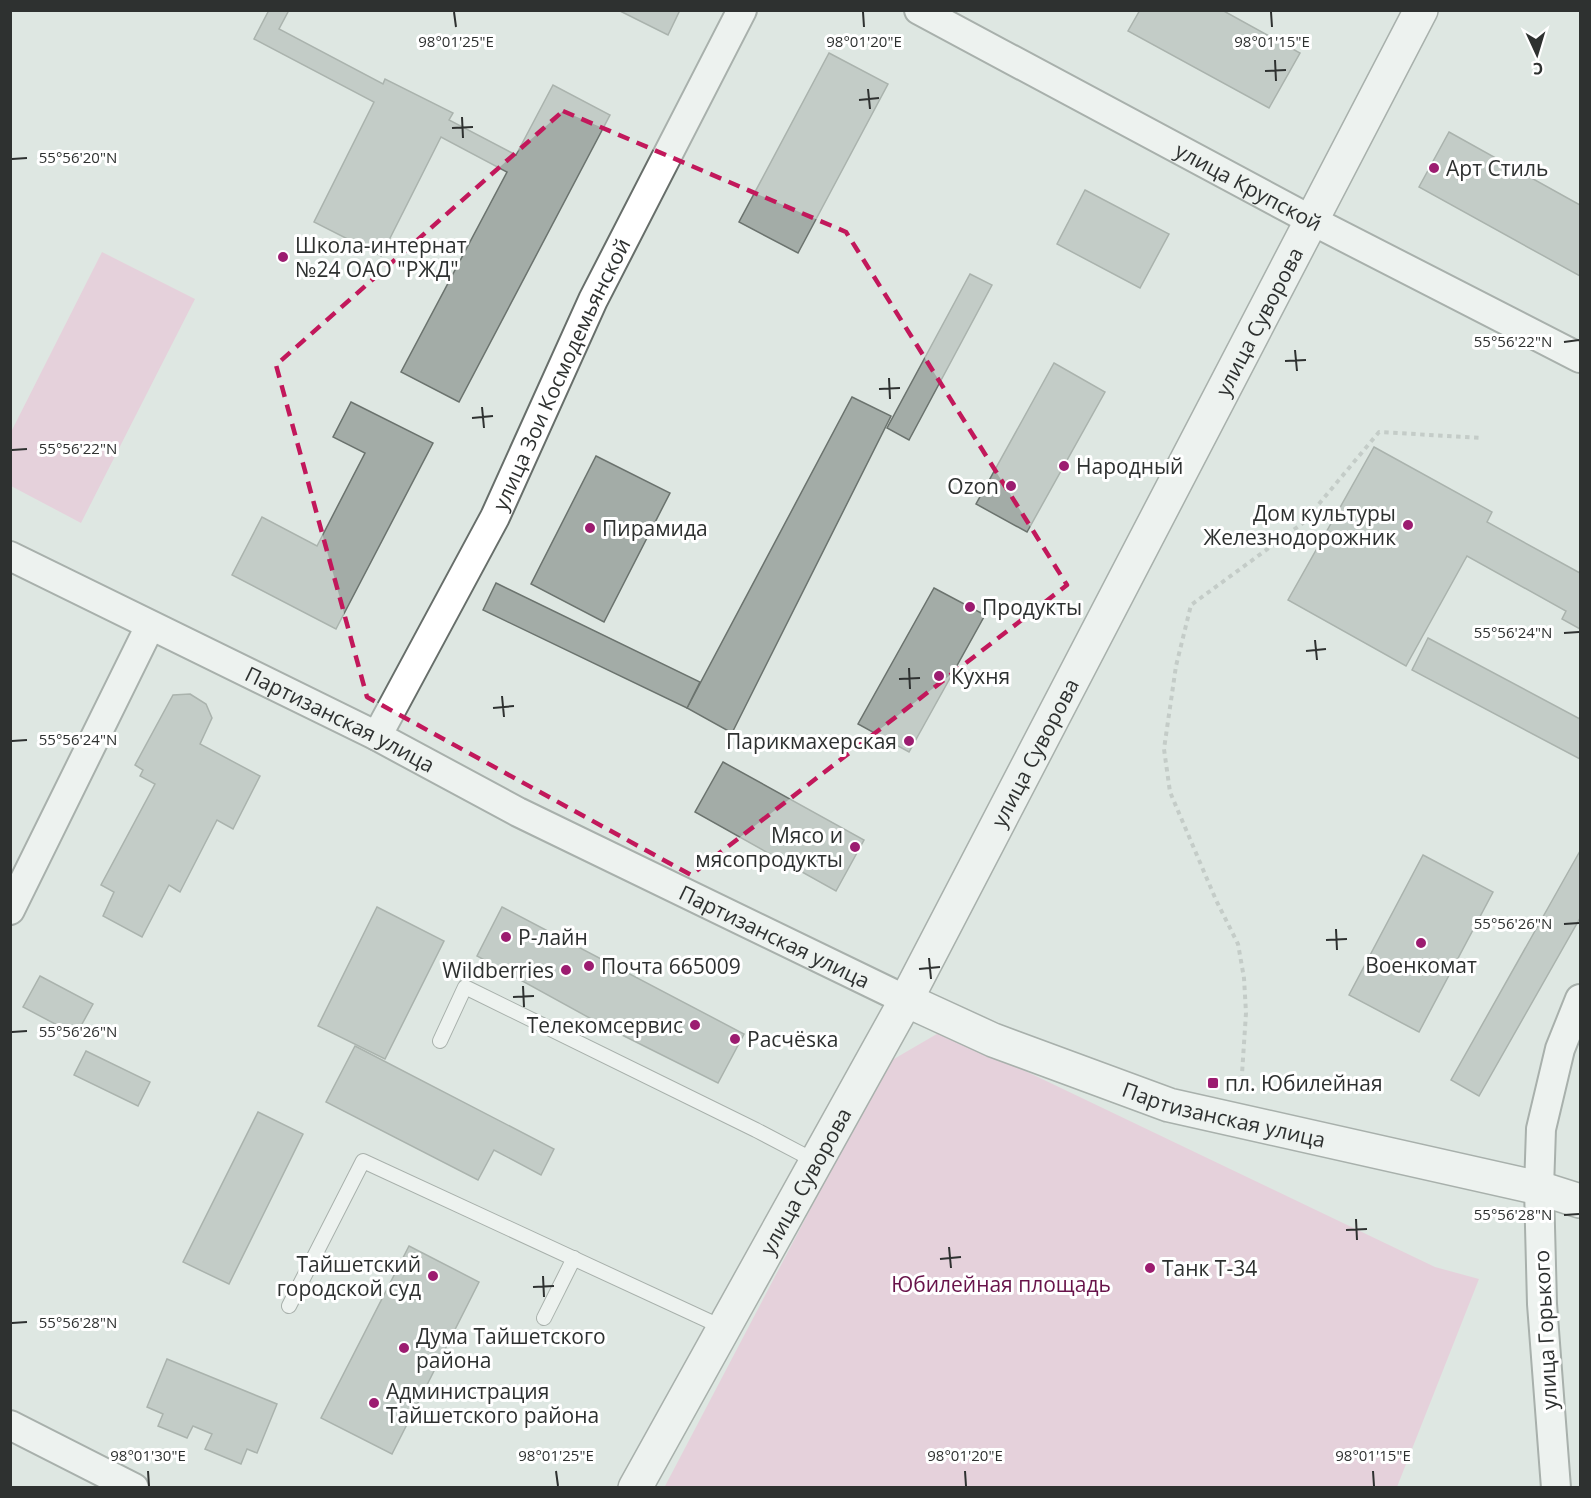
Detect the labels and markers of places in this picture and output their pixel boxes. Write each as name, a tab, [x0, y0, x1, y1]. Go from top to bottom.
place label: Арт Стиль	[1446, 154, 1548, 182]
marker: Арт Стиль	[1427, 161, 1441, 175]
place label: Школа-интернат №24 ОАО "РЖД"	[295, 231, 467, 283]
marker: Школа-интернат №24 ОАО "РЖД"	[276, 250, 290, 264]
place label: Народный	[1076, 452, 1183, 480]
marker: Народный	[1057, 459, 1071, 473]
place label: Ozon	[947, 472, 999, 500]
marker: Ozon	[1004, 479, 1018, 493]
place label: Дом культуры Железнодорожник	[1204, 499, 1396, 551]
place label: Пирамида	[602, 514, 708, 542]
marker: Дом культуры Железнодорожник	[1401, 518, 1415, 532]
marker: Пирамида	[583, 521, 597, 535]
place label: Продукты	[982, 593, 1082, 621]
marker: Продукты	[963, 600, 977, 614]
place label: Кухня	[951, 662, 1010, 690]
marker: Кухня	[932, 669, 946, 683]
place label: Парикмахерская	[726, 727, 897, 755]
marker: Парикмахерская	[902, 734, 916, 748]
place label: Мясо и мясопродукты	[695, 821, 843, 873]
marker: Мясо и мясопродукты	[848, 840, 862, 854]
place label: Р-лайн	[518, 923, 588, 951]
marker: Р-лайн	[499, 930, 513, 944]
marker: Военкомат	[1414, 936, 1428, 950]
place label: Военкомат	[1365, 951, 1477, 979]
place label: Почта 665009	[601, 952, 741, 980]
place label: Wildberries	[442, 956, 554, 984]
marker: Почта 665009	[582, 959, 596, 973]
marker: Wildberries	[559, 963, 573, 977]
place label: Телекомсервис	[527, 1011, 683, 1039]
marker: Телекомсервис	[688, 1018, 702, 1032]
place label: Расчёsка	[747, 1025, 838, 1053]
marker: Расчёsка	[728, 1032, 742, 1046]
place label: пл. Юбилейная	[1225, 1069, 1383, 1097]
marker: пл. Юбилейная	[1206, 1076, 1220, 1090]
place label: Тайшетский городской суд	[277, 1250, 421, 1302]
place label: Танк Т-34	[1162, 1254, 1257, 1282]
marker: Танк Т-34	[1143, 1261, 1157, 1275]
marker: Тайшетский городской суд	[426, 1269, 440, 1283]
place label: Дума Тайшетского района	[416, 1322, 606, 1374]
marker: Дума Тайшетского района	[397, 1341, 411, 1355]
place label: Администрация Тайшетского района	[386, 1377, 599, 1429]
marker: Администрация Тайшетского района	[367, 1396, 381, 1410]

